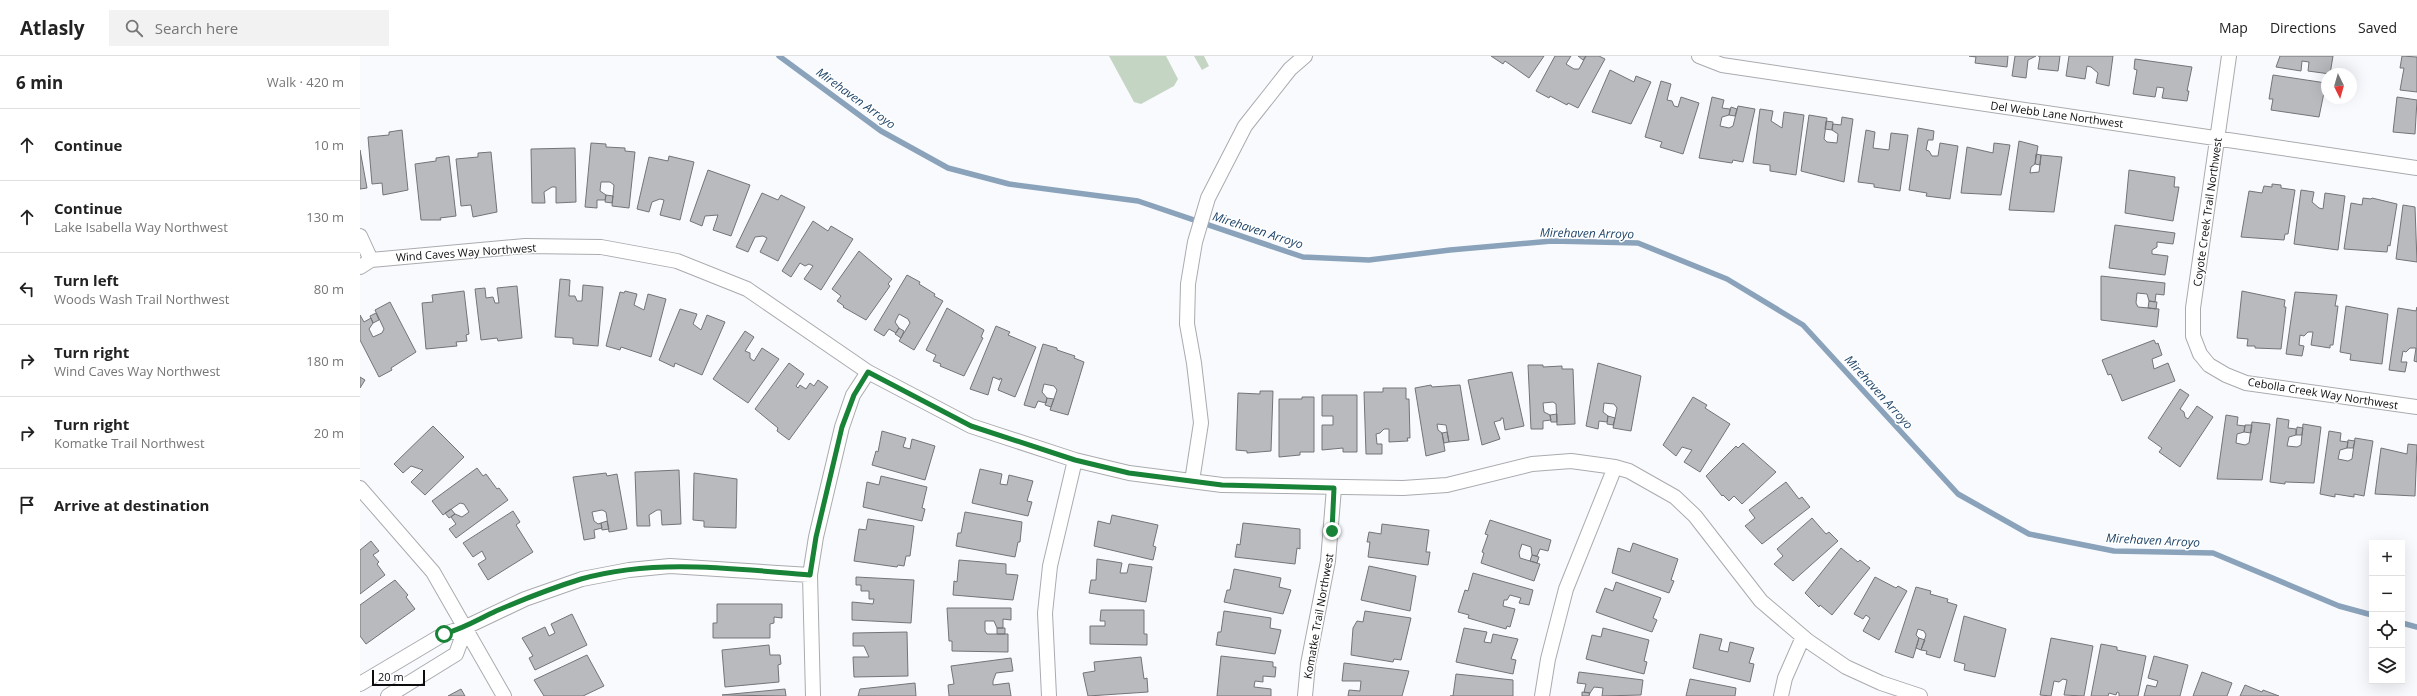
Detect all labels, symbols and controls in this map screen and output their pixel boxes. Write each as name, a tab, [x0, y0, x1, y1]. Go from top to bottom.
search box	[109, 10, 389, 46]
text: Atlasly	[20, 15, 85, 41]
icon: search	[123, 17, 145, 39]
text: Search here	[155, 18, 238, 38]
text: Map	[2219, 18, 2248, 37]
text: Directions	[2270, 18, 2336, 37]
text: Saved	[2358, 18, 2397, 37]
water label: Mirehaven Arroyo	[813, 63, 899, 133]
north arrow	[2321, 68, 2357, 104]
text: 6 min	[16, 71, 63, 94]
text: Walk · 420 m	[267, 73, 344, 91]
street label: Del Webb Lane Northwest	[1990, 97, 2124, 131]
icon: ahead	[16, 134, 38, 156]
text: Continue	[54, 135, 122, 155]
text: 10 m	[314, 136, 344, 154]
street label: Coyote Creek Trail Northwest	[2189, 137, 2225, 287]
text: Continue	[54, 198, 122, 218]
icon: ahead	[16, 206, 38, 228]
water label: Mirehaven Arroyo	[1211, 207, 1306, 253]
text: 130 m	[306, 208, 344, 226]
text: Lake Isabella Way Northwest	[54, 218, 228, 236]
water label: Mirehaven Arroyo	[1540, 224, 1635, 242]
street label: Wind Caves Way Northwest	[395, 240, 537, 264]
text: Turn left	[54, 270, 119, 290]
icon: left	[16, 278, 38, 300]
text: 80 m	[314, 280, 344, 298]
text: Woods Wash Trail Northwest	[54, 290, 229, 308]
text: Turn right	[54, 342, 129, 362]
icon: right	[16, 350, 38, 372]
water label: Mirehaven Arroyo	[1841, 351, 1917, 433]
text: 180 m	[306, 352, 344, 370]
text: Wind Caves Way Northwest	[54, 362, 220, 380]
street label: Cebolla Creek Way Northwest	[2247, 374, 2399, 412]
text: Turn right	[54, 414, 129, 434]
icon: right	[16, 422, 38, 444]
text: 20 m	[314, 424, 344, 442]
text: Komatke Trail Northwest	[54, 434, 205, 452]
icon: arrive	[16, 494, 38, 516]
text: Arrive at destination	[54, 495, 209, 515]
route end	[1323, 522, 1341, 540]
water label: Mirehaven Arroyo	[2105, 529, 2201, 551]
map controls	[2369, 540, 2405, 684]
button: +	[2369, 540, 2405, 576]
street label: Komatke Trail Northwest	[1300, 552, 1336, 680]
button: −	[2369, 576, 2405, 612]
button: locate	[2369, 612, 2405, 648]
route start	[435, 625, 453, 643]
button: layers	[2369, 648, 2405, 684]
scale bar	[372, 668, 425, 687]
text: 20 m	[378, 669, 404, 684]

